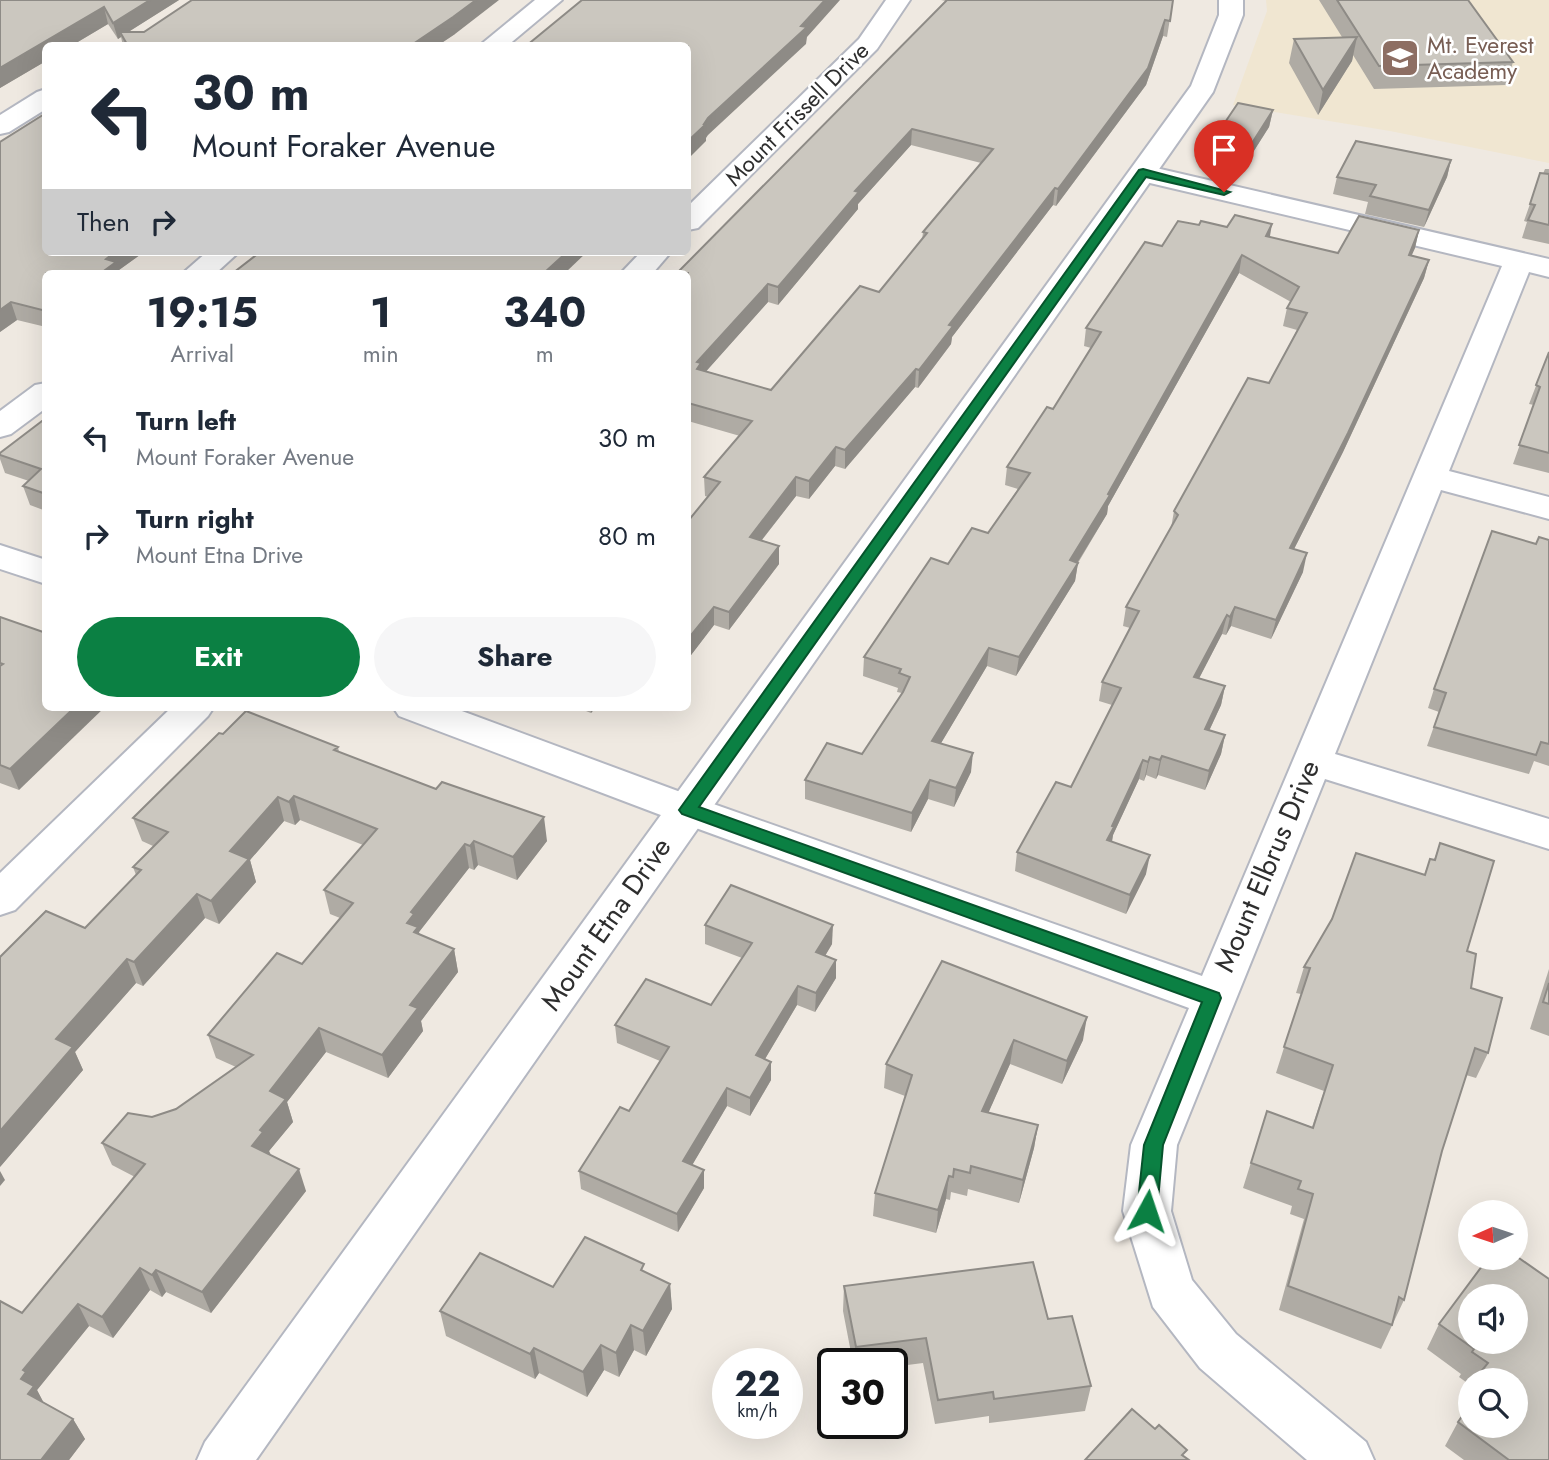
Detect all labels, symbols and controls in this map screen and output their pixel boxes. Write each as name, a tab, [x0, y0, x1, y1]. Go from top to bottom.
place label: Mt. Everest Academy	[1427, 28, 1534, 88]
street label: Mount Frissell Drive	[717, 34, 877, 194]
school or university icon: Mt. Everest Academy	[1379, 37, 1421, 79]
text: 30 m	[192, 58, 310, 128]
icon: left	[77, 70, 168, 161]
pin	[1194, 120, 1254, 192]
text: Mount Foraker Avenue	[192, 123, 496, 169]
icon: arrive	[1205, 131, 1243, 169]
text: Then	[77, 203, 130, 241]
icon: right	[144, 203, 182, 241]
text: 19:15	[147, 282, 258, 343]
text: 1	[370, 282, 391, 343]
text: 340	[503, 282, 586, 343]
text: Arrival	[171, 337, 234, 371]
text: min	[363, 337, 399, 371]
text: m	[536, 337, 554, 371]
text: Turn left	[136, 402, 236, 440]
icon: left	[77, 419, 115, 457]
text: 30 m	[598, 419, 656, 457]
text: Mount Foraker Avenue	[136, 440, 354, 474]
text: Turn right	[136, 500, 254, 538]
icon: right	[77, 517, 115, 555]
text: 80 m	[598, 517, 656, 555]
text: Mount Etna Drive	[136, 538, 303, 572]
button: Exit	[77, 617, 360, 697]
button: Share	[374, 617, 656, 697]
street label: Mount Elbrus Drive	[1204, 754, 1330, 978]
street label: Mount Etna Drive	[531, 829, 681, 1019]
position arrow	[1110, 1174, 1184, 1248]
north arrow	[1458, 1200, 1528, 1270]
map controls	[1458, 1200, 1528, 1438]
button: sound	[1458, 1284, 1528, 1354]
speed limit sign: 30	[817, 1348, 908, 1439]
text: 22	[735, 1359, 780, 1409]
button: search	[1458, 1368, 1528, 1438]
text: km/h	[737, 1398, 778, 1424]

